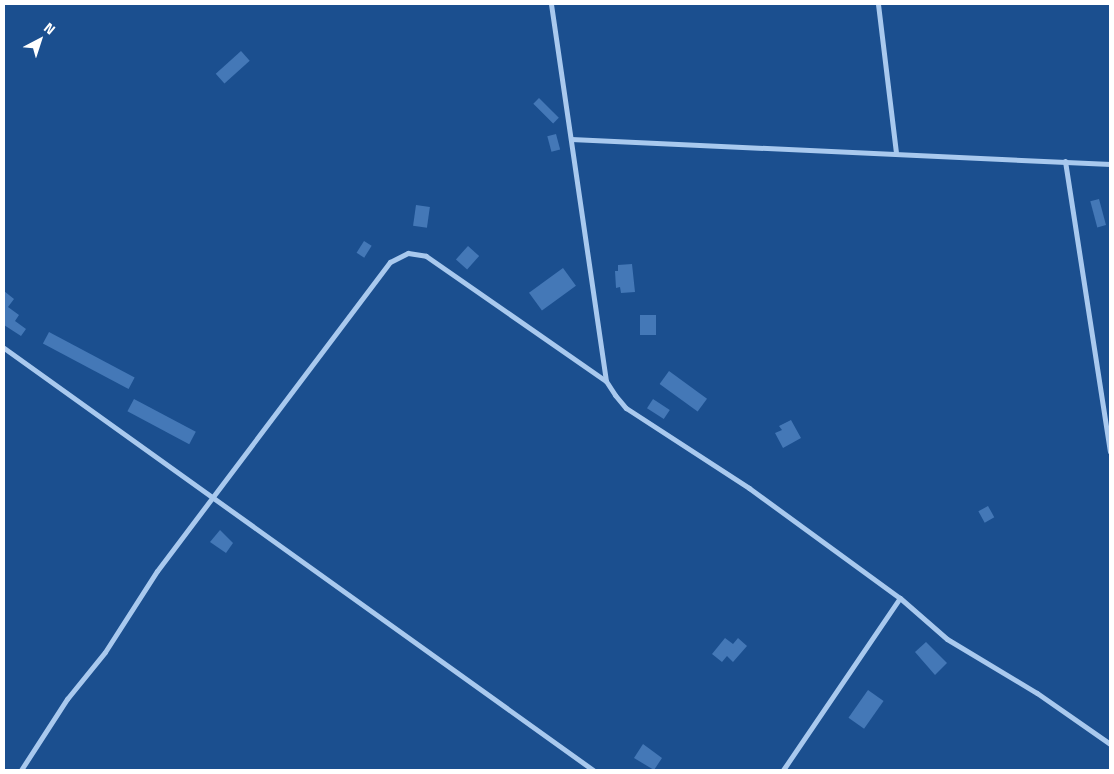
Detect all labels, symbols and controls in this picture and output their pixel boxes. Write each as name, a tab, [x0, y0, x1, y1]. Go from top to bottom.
north arrow	[15, 15, 65, 65]
text: N	[39, 17, 60, 39]

